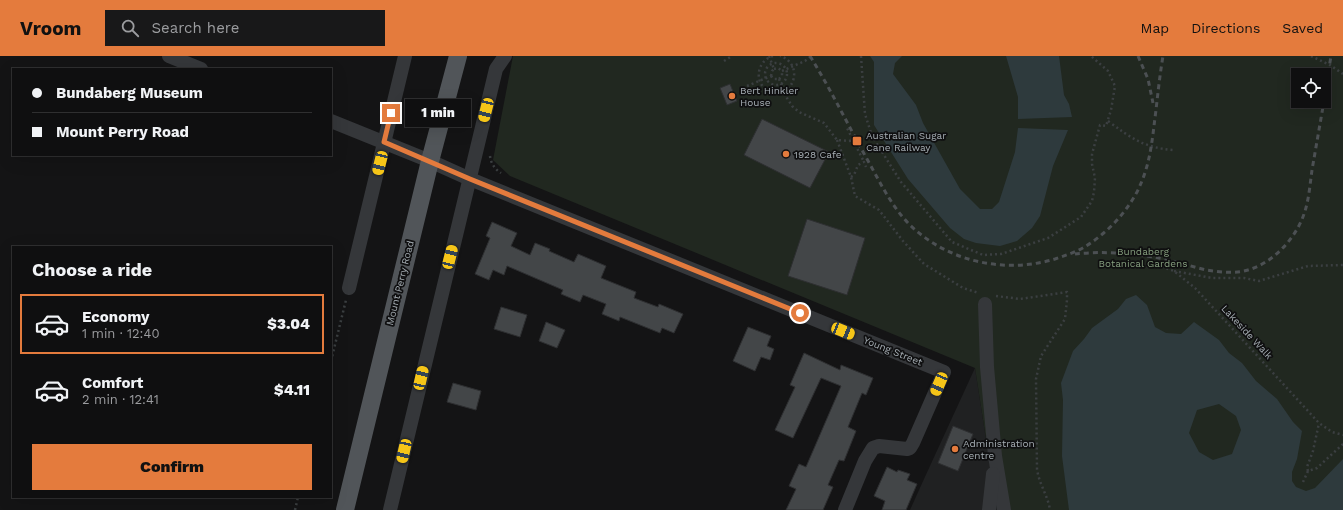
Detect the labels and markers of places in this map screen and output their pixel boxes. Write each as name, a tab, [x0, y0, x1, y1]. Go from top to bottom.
place label: Bert Hinkler House	[740, 85, 798, 108]
marker: Bert Hinkler House	[727, 91, 737, 101]
place label: Australian Sugar Cane Railway	[866, 130, 946, 153]
marker: Australian Sugar Cane Railway	[851, 135, 863, 147]
marker: 1928 Cafe	[781, 149, 791, 159]
place label: 1928 Cafe	[794, 149, 842, 160]
place label: Administration centre	[963, 438, 1035, 461]
marker: Administration centre	[950, 444, 960, 454]

